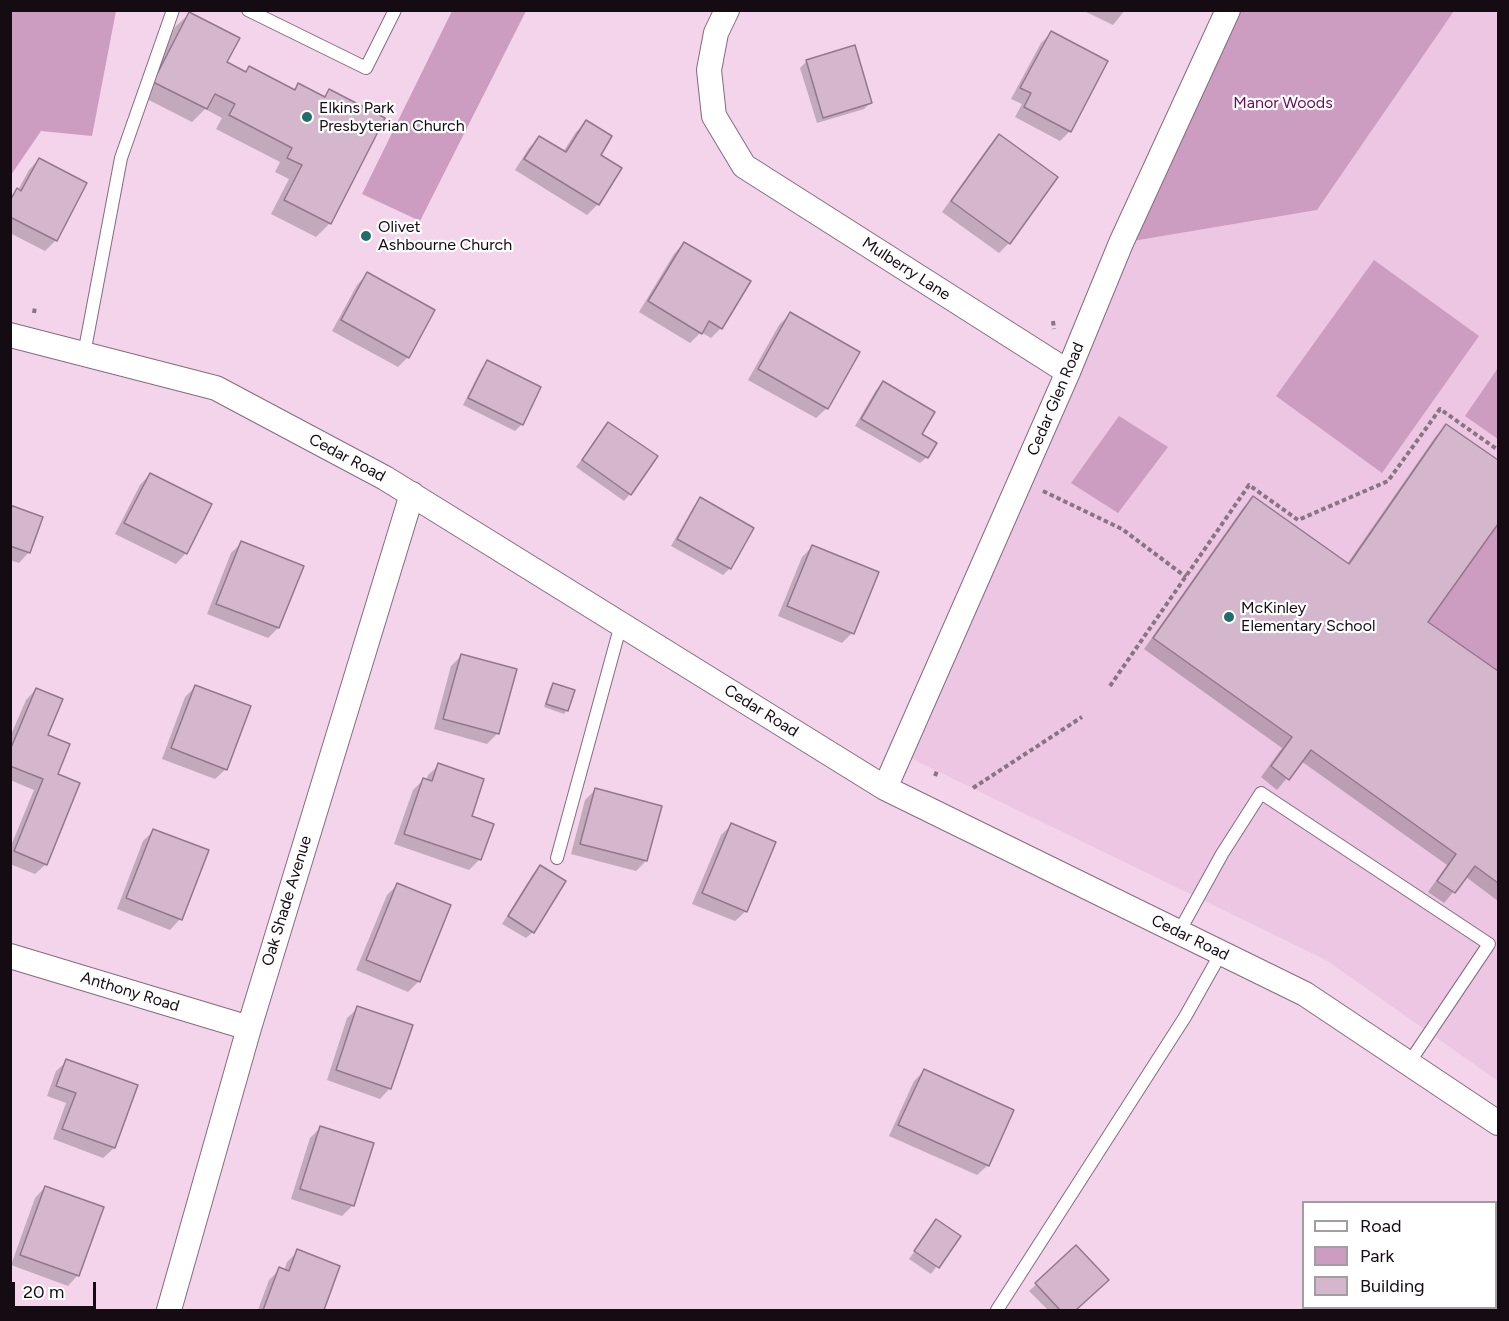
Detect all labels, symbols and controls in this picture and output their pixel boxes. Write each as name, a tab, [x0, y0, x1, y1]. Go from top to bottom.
park label: Manor Woods	[1233, 93, 1333, 113]
place label: Elkins Park Presbyterian Church	[319, 98, 465, 136]
marker: Elkins Park Presbyterian Church	[300, 110, 314, 124]
place label: Olivet Ashbourne Church	[378, 217, 512, 255]
marker: Olivet Ashbourne Church	[359, 229, 373, 243]
street label: Mulberry Lane	[858, 233, 954, 305]
street label: Cedar Glen Road	[1023, 339, 1089, 459]
street label: Cedar Road	[305, 430, 389, 486]
place label: McKinley Elementary School	[1241, 598, 1375, 636]
marker: McKinley Elementary School	[1222, 610, 1236, 624]
street label: Cedar Road	[720, 681, 802, 741]
street label: Oak Shade Avenue	[258, 833, 316, 969]
street label: Cedar Road	[1148, 911, 1232, 965]
street label: Anthony Road	[78, 968, 182, 1016]
legend	[1302, 1201, 1497, 1309]
text: Road	[1360, 1215, 1401, 1237]
text: Park	[1360, 1245, 1394, 1267]
scale bar	[15, 1270, 99, 1308]
text: Building	[1360, 1275, 1425, 1297]
text: 20 m	[23, 1281, 64, 1303]

